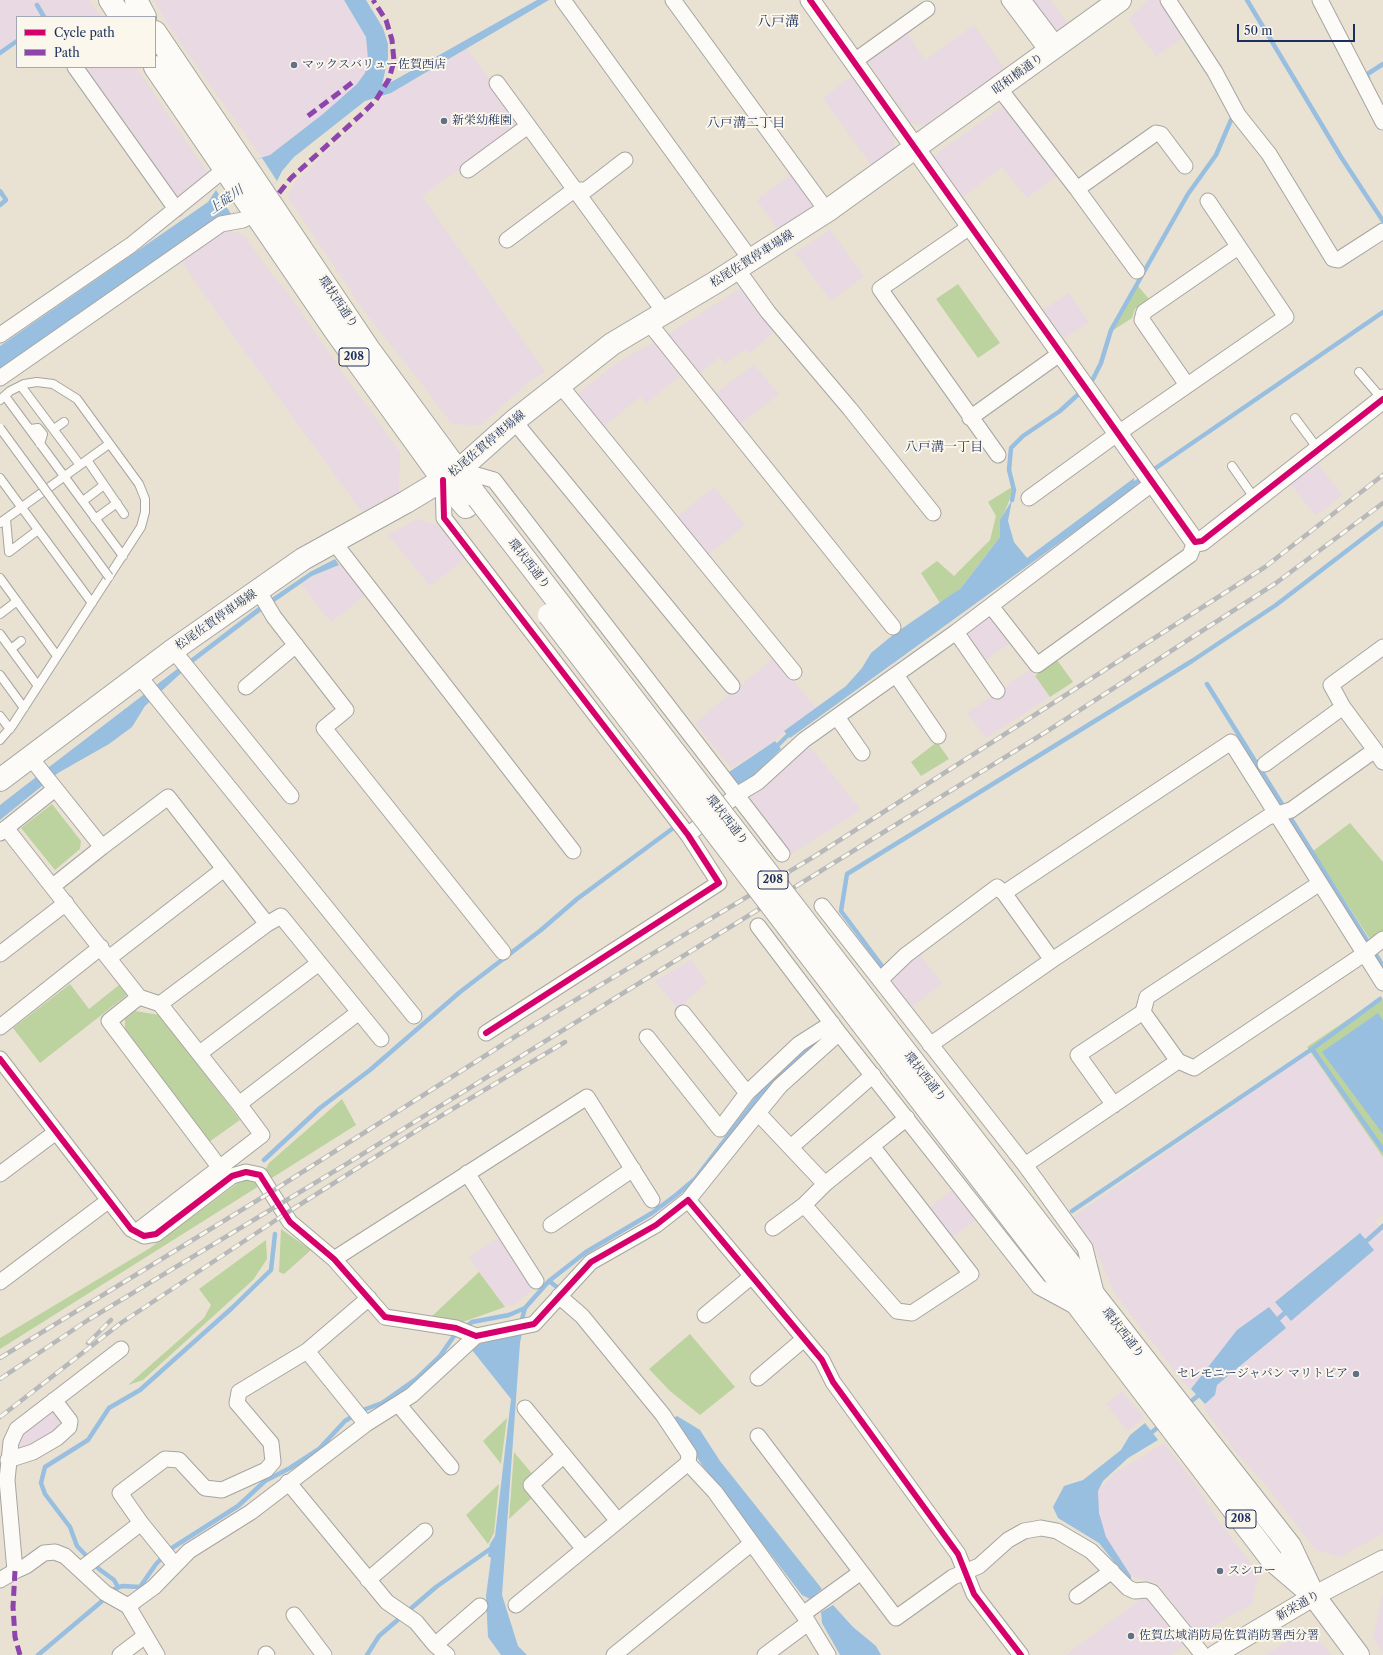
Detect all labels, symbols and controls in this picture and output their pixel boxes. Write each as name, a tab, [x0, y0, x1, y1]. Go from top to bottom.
district label: 八戸溝	[757, 14, 799, 30]
legend	[16, 16, 156, 68]
scale bar	[1239, 16, 1357, 42]
text: 50 m	[1244, 23, 1273, 38]
text: Cycle path	[54, 25, 115, 40]
text: Path	[54, 45, 80, 60]
street label: 昭和橋通り	[989, 51, 1047, 97]
place label: マックスバリュー佐賀西店	[302, 58, 446, 72]
marker: マックスバリュー佐賀西店	[289, 60, 299, 70]
place label: 新栄幼稚園	[452, 114, 512, 128]
district label: 八戸溝二丁目	[707, 115, 785, 131]
marker: 新栄幼稚園	[439, 116, 449, 126]
water label: 上碇川	[206, 182, 246, 218]
street label: 松尾佐賀停車場線	[707, 227, 797, 291]
street label: 環状西通り	[315, 273, 361, 331]
road number: 208	[339, 348, 369, 366]
street label: 松尾佐賀停車場線	[446, 408, 528, 480]
district label: 八戸溝一丁目	[905, 439, 983, 455]
street label: 環状西通り	[505, 536, 553, 592]
street label: 松尾佐賀停車場線	[173, 587, 259, 653]
street label: 環状西通り	[703, 792, 751, 848]
road number: 208	[758, 871, 788, 889]
street label: 環状西通り	[901, 1049, 949, 1105]
street label: 環状西通り	[1099, 1305, 1147, 1361]
place label: セレモニージャパン マリトピア	[1177, 1367, 1348, 1381]
marker: セレモニージャパン マリトピア	[1351, 1369, 1361, 1379]
road number: 208	[1226, 1510, 1256, 1528]
place label: スシロー	[1228, 1564, 1276, 1578]
marker: スシロー	[1215, 1566, 1225, 1576]
street label: 新栄通り	[1274, 1588, 1322, 1624]
place label: 佐賀広域消防局佐賀消防署西分署	[1139, 1629, 1319, 1643]
marker: 佐賀広域消防局佐賀消防署西分署	[1126, 1631, 1136, 1641]

